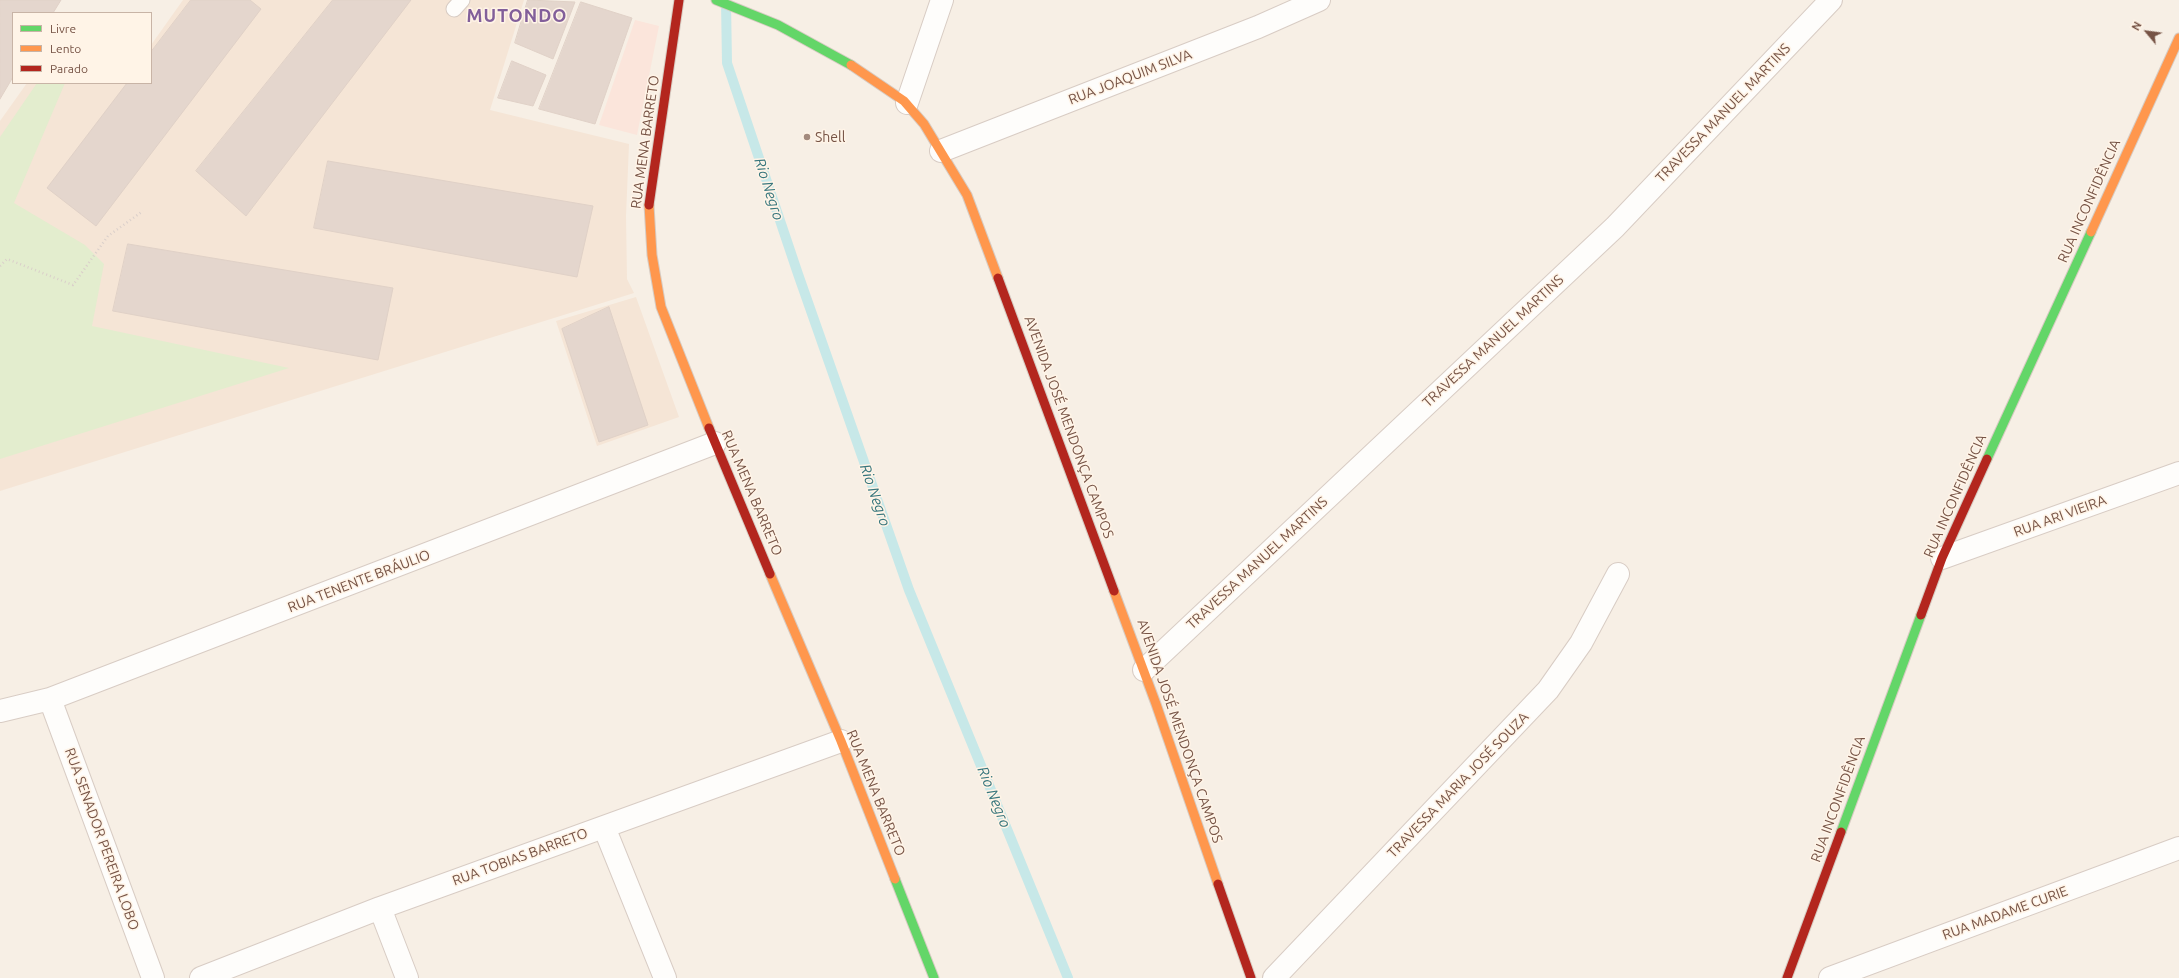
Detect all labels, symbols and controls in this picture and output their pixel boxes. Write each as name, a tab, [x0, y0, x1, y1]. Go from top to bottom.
district label: MUTONDO	[467, 5, 567, 27]
legend	[12, 12, 152, 84]
north arrow	[2127, 12, 2167, 52]
text: N	[2129, 20, 2144, 33]
text: Livre	[50, 22, 76, 35]
street label: TRAVESSA MANUEL MARTINS	[1652, 40, 1794, 186]
text: Lento	[50, 42, 81, 55]
street label: RUA JOAQUIM SILVA	[1066, 46, 1194, 108]
text: Parado	[50, 62, 88, 75]
street label: RUA MENA BARRETO	[627, 74, 663, 210]
place label: Shell	[815, 129, 845, 145]
marker: Shell	[802, 132, 812, 142]
street label: RUA INCONFIDÊNCIA	[2054, 137, 2124, 265]
water label: Rio Negro	[750, 156, 788, 222]
street label: TRAVESSA MANUEL MARTINS	[1419, 271, 1567, 411]
street label: AVENIDA JOSÉ MENDONÇA CAMPOS	[1021, 313, 1117, 541]
street label: RUA MENA BARRETO	[718, 428, 786, 558]
street label: RUA INCONFIDÊNCIA	[1920, 432, 1990, 560]
water label: Rio Negro	[856, 462, 894, 528]
street label: RUA ARI VIEIRA	[2011, 491, 2109, 541]
street label: TRAVESSA MANUEL MARTINS	[1183, 493, 1331, 633]
street label: RUA TENENTE BRÁULIO	[285, 546, 433, 616]
street label: AVENIDA JOSÉ MENDONÇA CAMPOS	[1134, 617, 1226, 845]
street label: TRAVESSA MARIA JOSÉ SOUZA	[1384, 709, 1532, 861]
street label: RUA MENA BARRETO	[843, 727, 909, 859]
street label: RUA INCONFIDÊNCIA	[1807, 733, 1869, 865]
street label: RUA SENADOR PEREIRA LOBO	[61, 746, 143, 932]
water label: Rio Negro	[974, 764, 1014, 830]
street label: RUA TOBIAS BARRETO	[450, 825, 590, 889]
street label: RUA MADAME CURIE	[1940, 882, 2070, 944]

